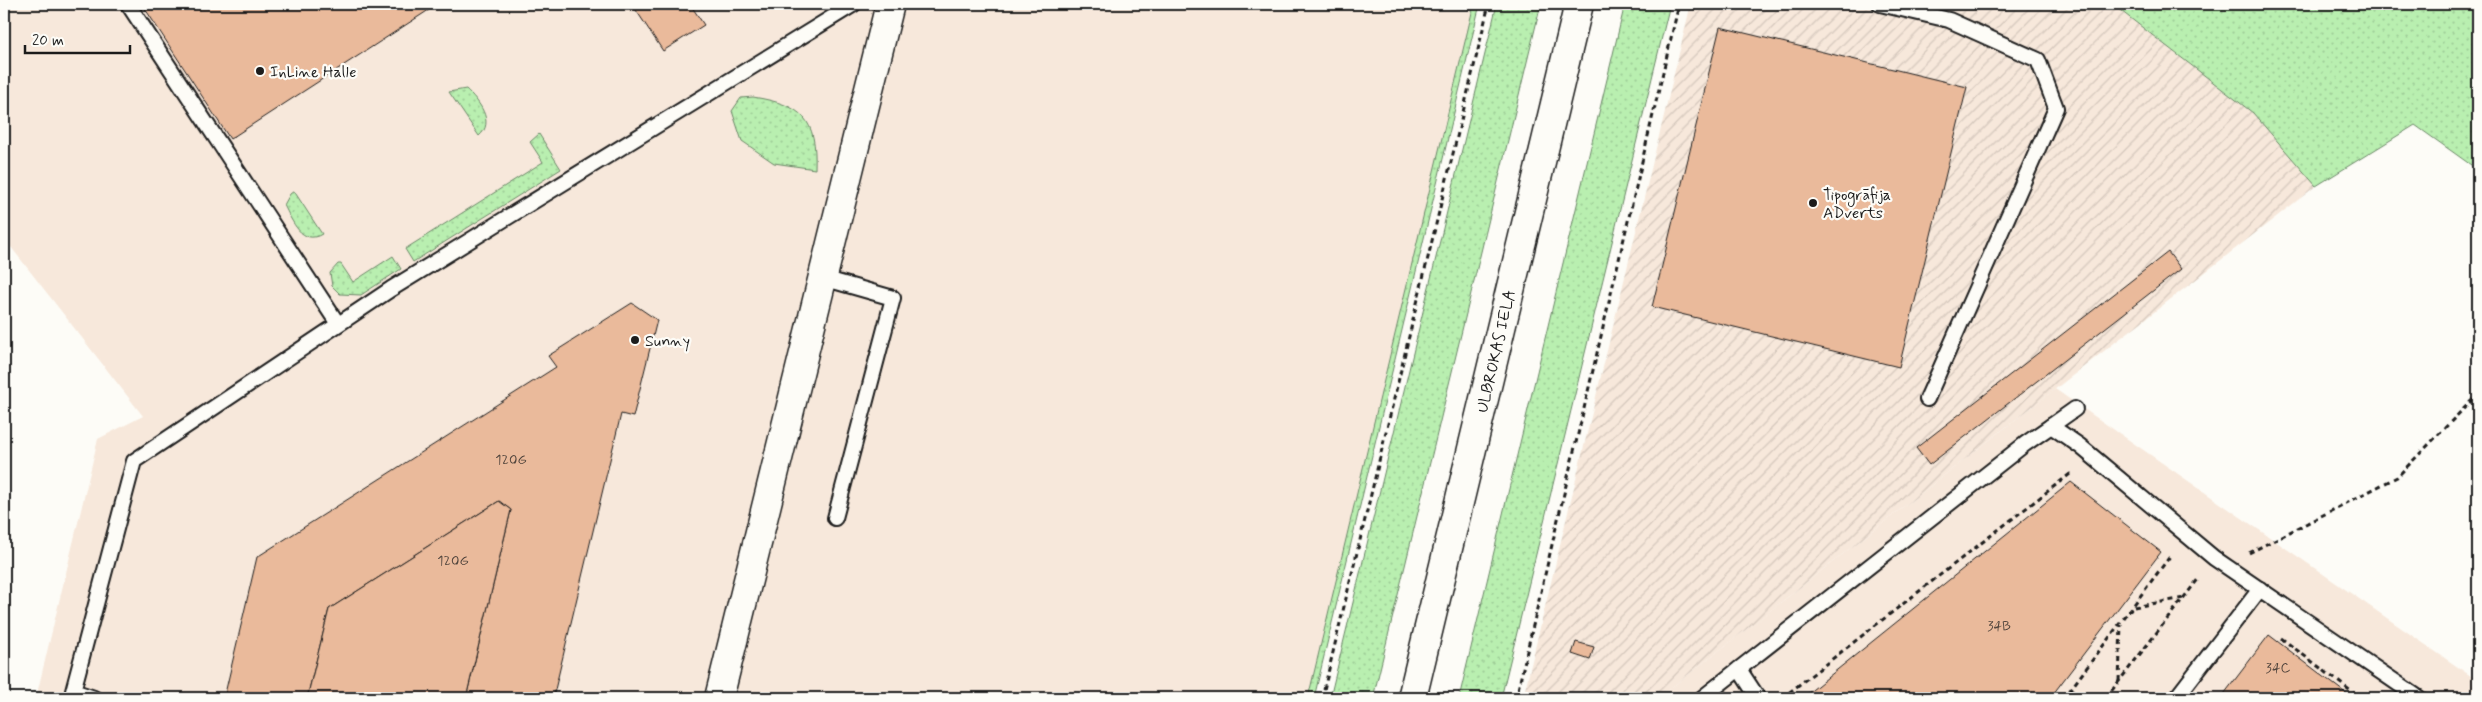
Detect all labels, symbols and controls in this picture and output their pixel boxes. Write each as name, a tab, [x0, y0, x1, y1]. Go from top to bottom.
scale bar	[25, 22, 130, 54]
text: 20 m	[32, 31, 64, 51]
place label: InLine Halle	[270, 62, 356, 83]
marker: InLine Halle	[254, 65, 266, 77]
place label: Tipogrāfija ADverts	[1823, 185, 1891, 224]
marker: Tipogrāfija ADverts	[1807, 197, 1819, 209]
street label: ULBROKAS IELA	[1472, 288, 1521, 415]
place label: Sunny	[645, 331, 690, 352]
marker: Sunny	[629, 334, 641, 346]
house number: 120G	[495, 451, 527, 469]
house number: 120G	[437, 552, 469, 570]
house number: 34B	[1987, 617, 2011, 635]
house number: 34C	[2266, 659, 2290, 677]

